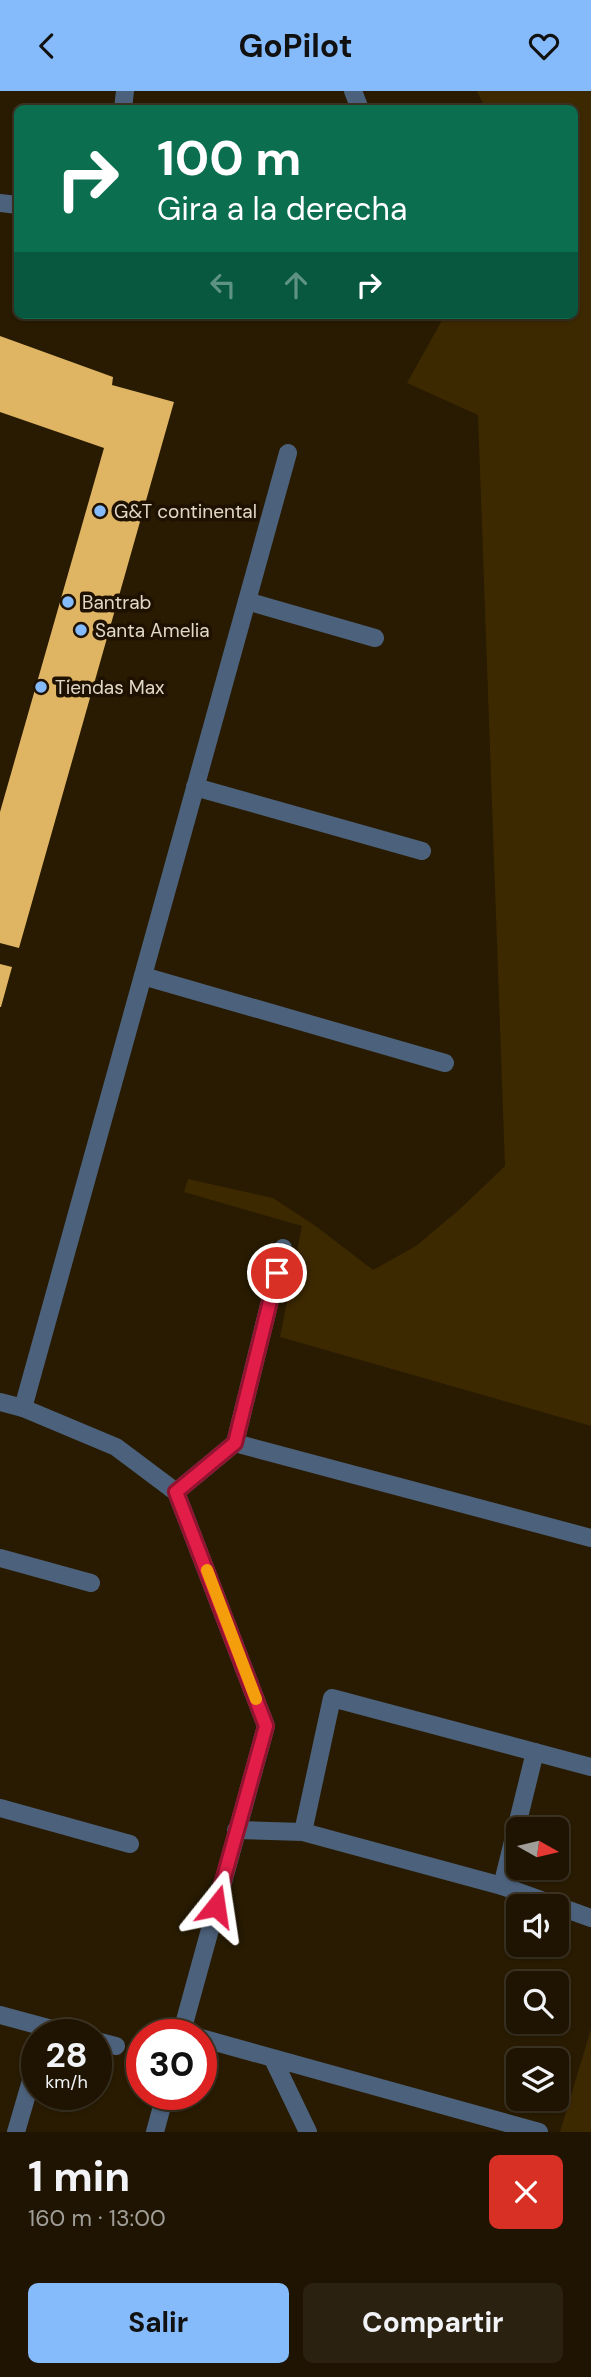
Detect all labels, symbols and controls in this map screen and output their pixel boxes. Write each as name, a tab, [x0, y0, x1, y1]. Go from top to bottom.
text: GoPilot	[238, 25, 353, 67]
icon: back	[28, 27, 66, 65]
icon: heart	[525, 27, 563, 65]
text: 100 m	[157, 126, 301, 190]
icon: right	[42, 133, 133, 224]
text: Gira a la derecha	[157, 188, 407, 230]
icon: left	[204, 266, 242, 304]
icon: ahead	[277, 266, 315, 304]
icon: right	[350, 266, 388, 304]
place label: G&T continental	[114, 499, 257, 524]
marker: G&T continental	[92, 503, 108, 519]
place label: Bantrab	[82, 590, 151, 615]
marker: Bantrab	[60, 594, 76, 610]
place label: Santa Amelia	[95, 618, 210, 643]
marker: Santa Amelia	[73, 622, 89, 638]
place label: Tiendas Max	[55, 675, 165, 700]
marker: Tiendas Max	[33, 679, 49, 695]
pin	[247, 1243, 307, 1303]
icon: arrive	[258, 1254, 296, 1292]
north arrow	[506, 1817, 569, 1879]
map controls	[506, 1817, 569, 2111]
position arrow	[179, 1869, 253, 1943]
button: sound	[506, 1894, 569, 1957]
button: search	[506, 1971, 569, 2034]
speed limit sign: 30	[126, 2019, 217, 2110]
text: 28	[45, 2032, 88, 2078]
button: layers	[506, 2048, 569, 2111]
text: km/h	[45, 2070, 88, 2094]
text: 1 min	[28, 2149, 130, 2204]
button: close	[489, 2155, 563, 2229]
text: 160 m · 13:00	[28, 2203, 166, 2233]
button: Salir	[28, 2283, 289, 2363]
button: Compartir	[303, 2283, 563, 2363]

